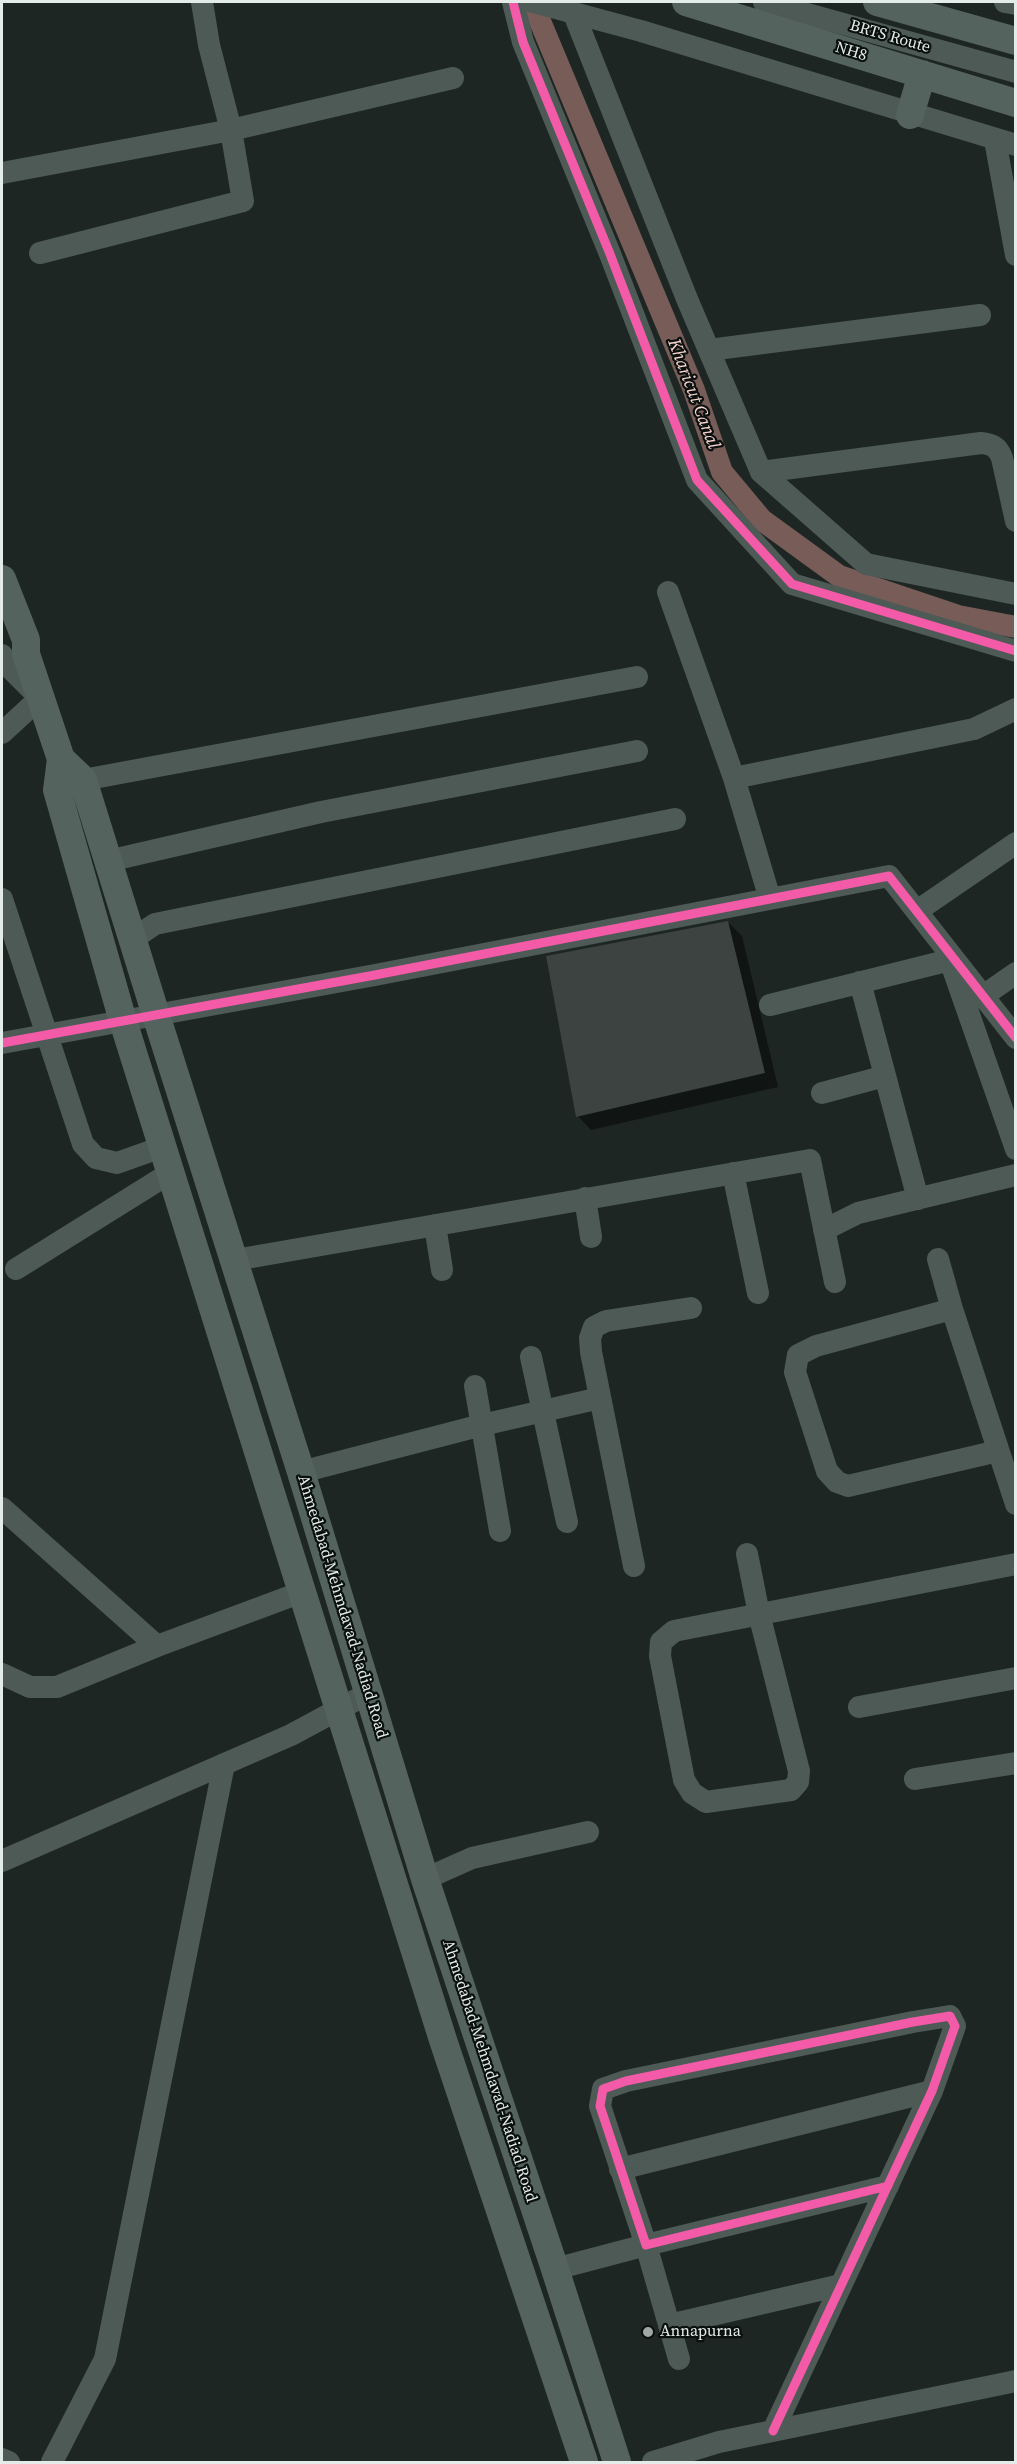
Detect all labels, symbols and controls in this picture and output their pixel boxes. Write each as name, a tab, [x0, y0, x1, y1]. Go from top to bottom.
street label: BRTS Route	[848, 16, 932, 58]
street label: NH8	[833, 38, 869, 66]
water label: Kharicut Canal	[662, 336, 724, 452]
street label: Ahmedabad-Mehmdavad-Nadiad Road	[293, 1473, 391, 1741]
street label: Ahmedabad-Mehmdavad-Nadiad Road	[437, 1937, 541, 2205]
place label: Annapurna	[660, 2322, 741, 2342]
marker: Annapurna	[641, 2325, 655, 2339]

